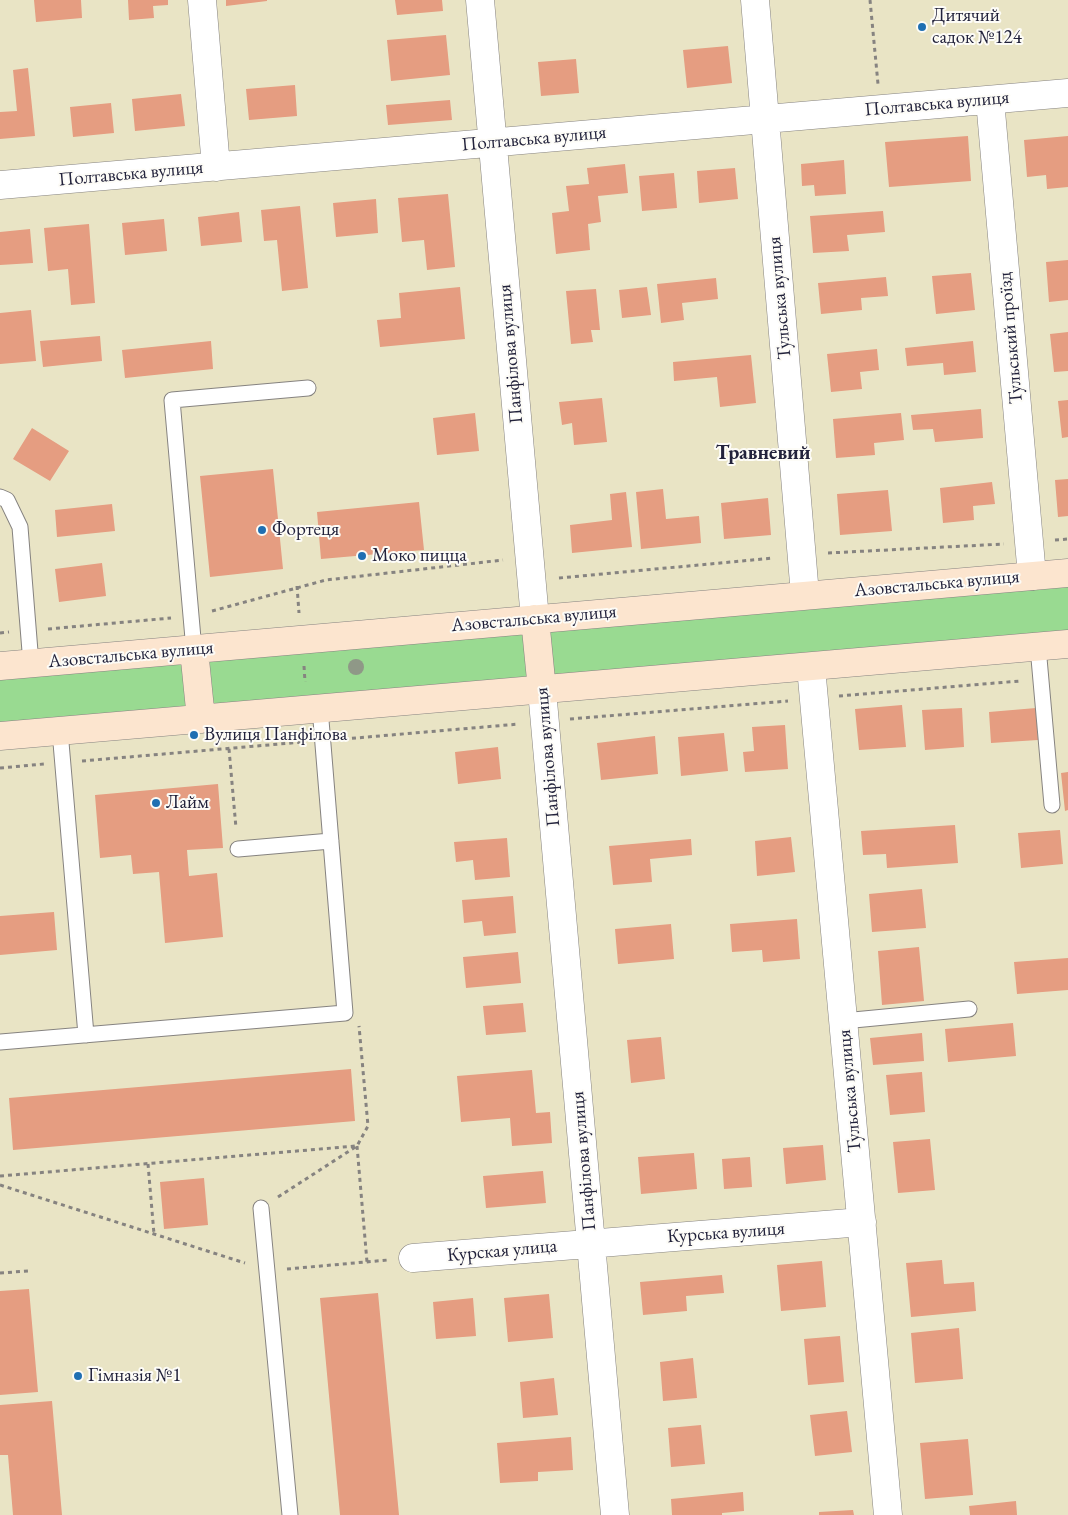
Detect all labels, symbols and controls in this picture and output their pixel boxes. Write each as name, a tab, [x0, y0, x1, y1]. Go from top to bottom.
place label: Дитячий садок №124	[932, 5, 1022, 49]
marker: Дитячий садок №124	[916, 21, 928, 33]
street label: Полтавська вулиця	[864, 86, 1010, 122]
street label: Полтавська вулиця	[461, 121, 607, 157]
street label: Полтавська вулиця	[58, 156, 204, 192]
street label: Тульська вулиця	[763, 235, 797, 361]
street label: Тульський проїзд	[994, 271, 1028, 405]
street label: Панфілова вулиця	[494, 283, 528, 425]
district label: Травневий	[715, 442, 811, 466]
place label: Фортеця	[272, 519, 339, 541]
marker: Фортеця	[256, 524, 268, 536]
place label: Моко пицца	[372, 545, 467, 567]
marker: Моко пицца	[356, 550, 368, 562]
street label: Азовстальська вулиця	[853, 565, 1021, 603]
street label: Азовстальська вулиця	[450, 600, 618, 638]
street label: Азовстальська вулиця	[47, 636, 215, 674]
street label: Панфілова вулиця	[531, 686, 565, 828]
place label: Вулиця Панфілова	[204, 724, 347, 746]
marker: Вулиця Панфілова	[188, 729, 200, 741]
place label: Лайм	[166, 792, 209, 814]
marker: Лайм	[150, 797, 162, 809]
street label: Тульська вулиця	[833, 1028, 867, 1154]
street label: Панфілова вулиця	[567, 1090, 601, 1232]
street label: Курська вулиця	[666, 1218, 786, 1248]
street label: Курская улица	[446, 1235, 558, 1267]
place label: Гімназія №1	[88, 1365, 181, 1387]
marker: Гімназія №1	[72, 1370, 84, 1382]

